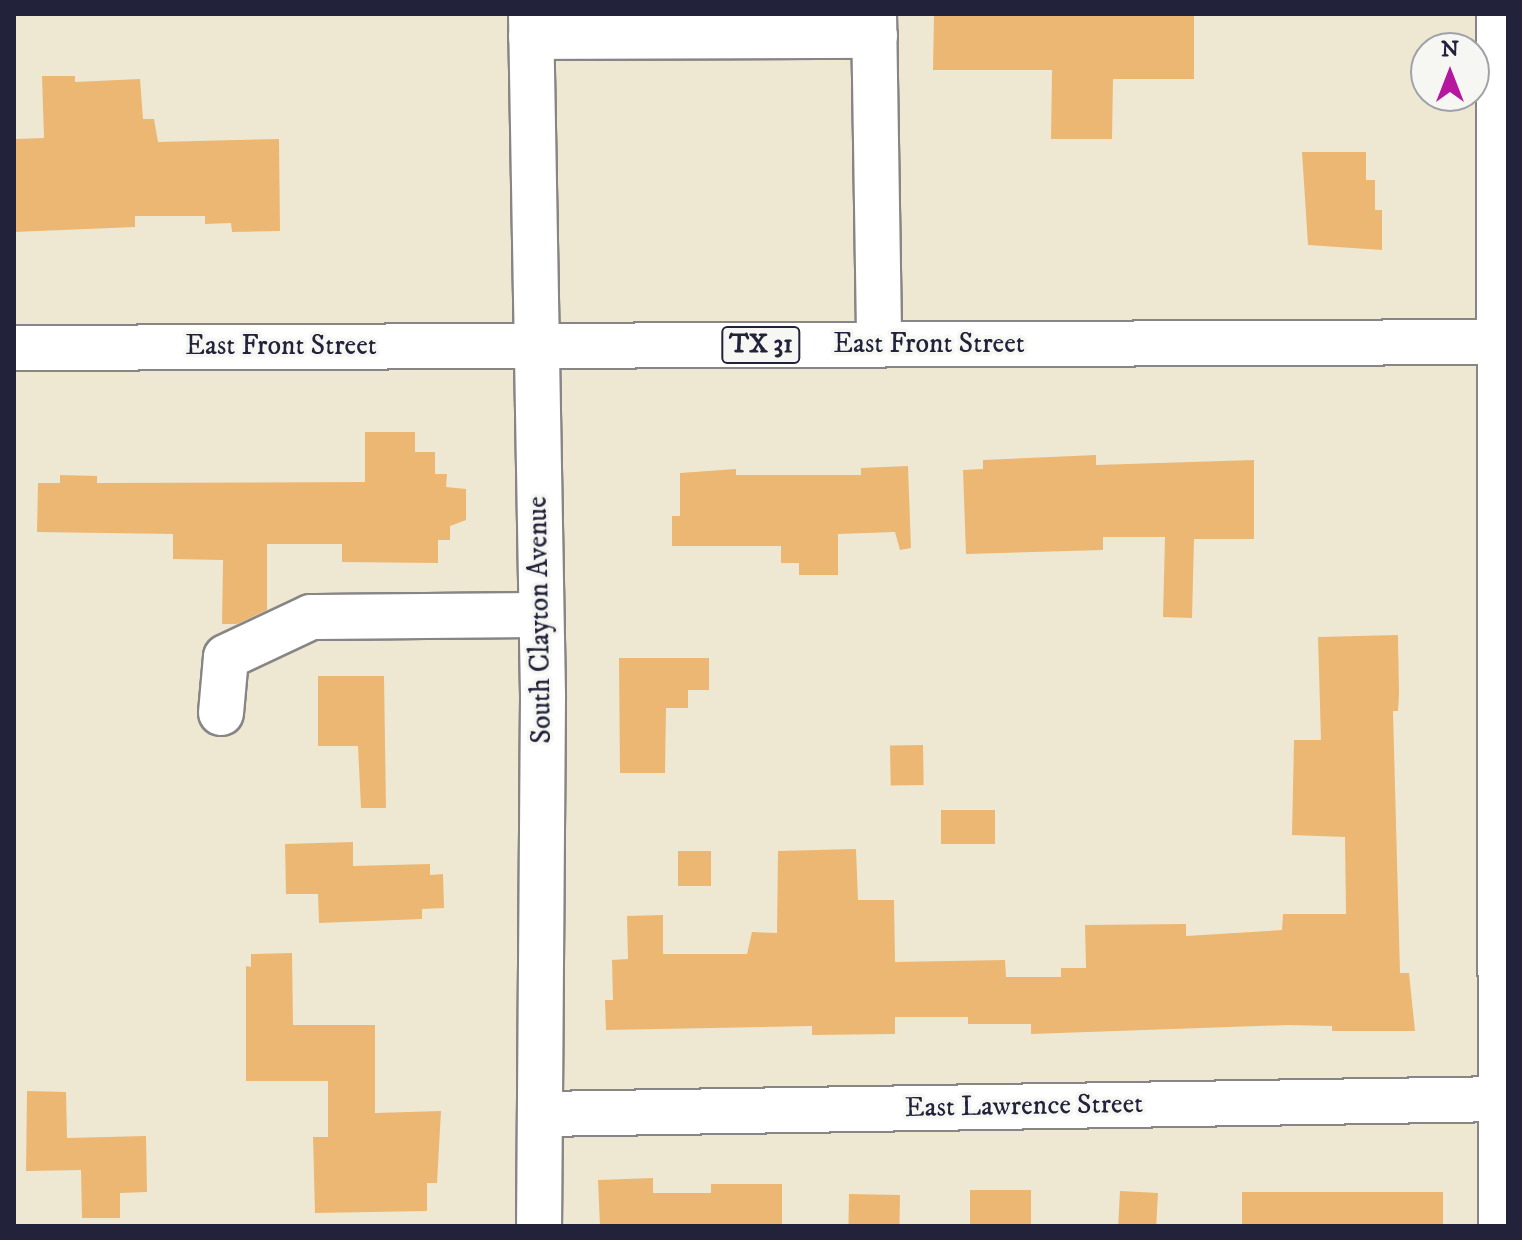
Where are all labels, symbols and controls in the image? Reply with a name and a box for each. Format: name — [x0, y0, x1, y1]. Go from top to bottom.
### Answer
north arrow — [1410, 32, 1490, 112]
text: N — [1441, 36, 1459, 63]
road number: TX 31 — [721, 323, 801, 367]
street label: East Front Street — [833, 327, 1025, 361]
street label: East Front Street — [185, 329, 377, 363]
street label: South Clayton Avenue — [521, 496, 559, 744]
street label: East Lawrence Street — [905, 1087, 1143, 1125]

